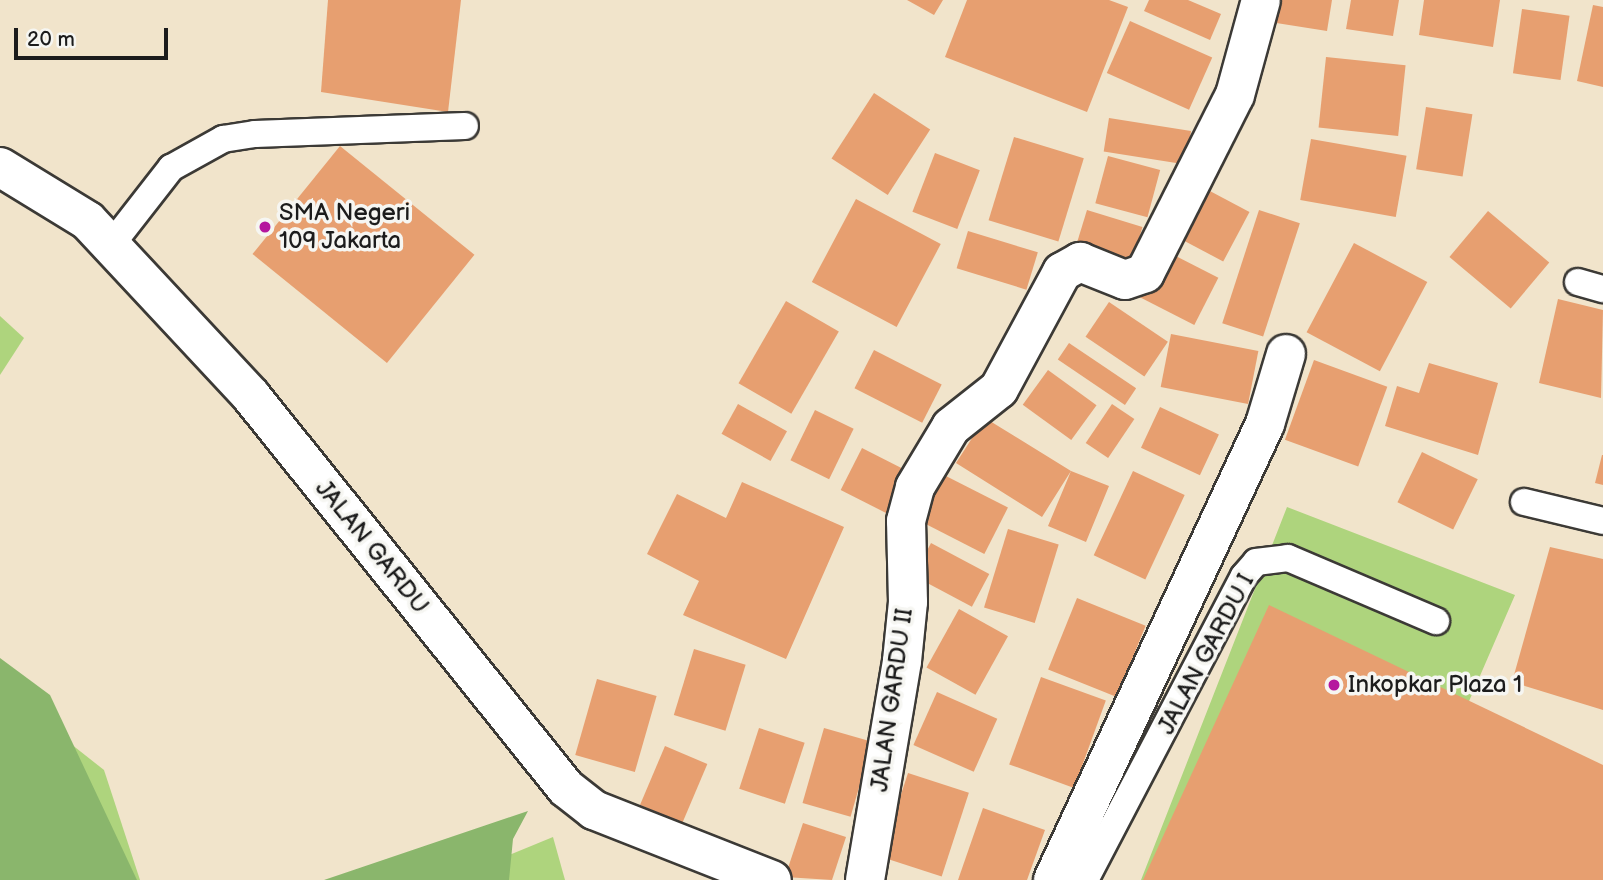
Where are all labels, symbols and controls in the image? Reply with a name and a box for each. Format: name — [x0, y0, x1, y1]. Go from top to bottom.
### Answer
scale bar — [18, 14, 172, 58]
text: 20 m — [27, 27, 75, 52]
place label: SMA Negeri 109 Jakarta — [279, 199, 410, 255]
marker: SMA Negeri 109 Jakarta — [257, 219, 273, 235]
street label: JALAN GARDU — [309, 474, 435, 620]
street label: JALAN GARDU I — [1152, 569, 1260, 739]
street label: JALAN GARDU II — [865, 606, 919, 794]
place label: Inkopkar Plaza 1 — [1348, 671, 1522, 699]
marker: Inkopkar Plaza 1 — [1326, 677, 1342, 693]

